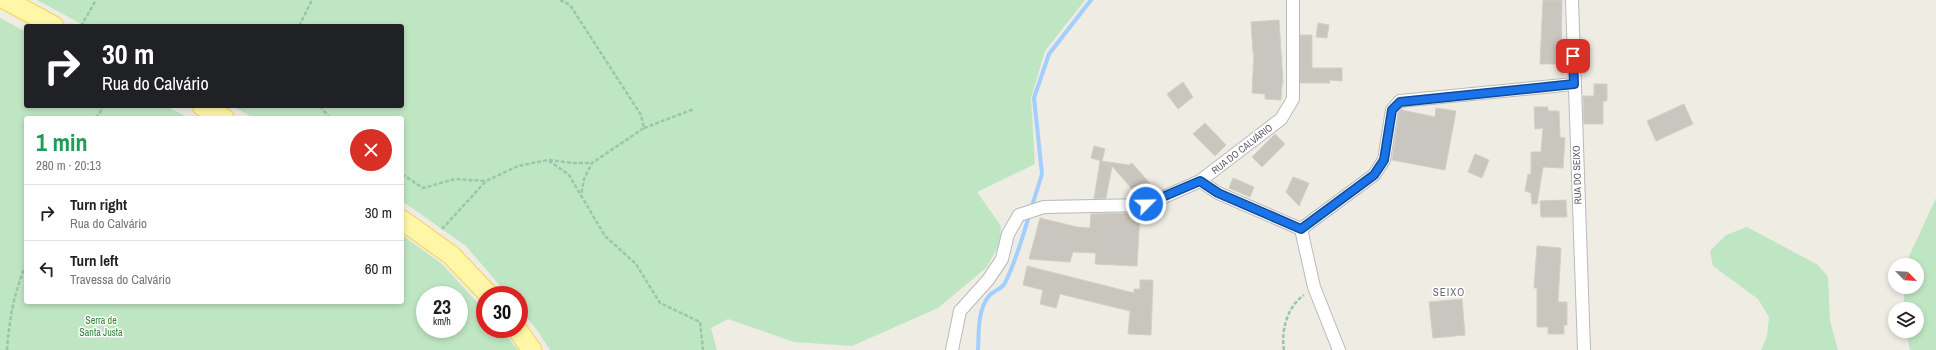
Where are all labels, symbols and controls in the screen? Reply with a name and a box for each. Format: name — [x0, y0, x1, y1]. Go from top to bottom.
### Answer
text: 30 m — [102, 35, 154, 73]
pin — [1556, 39, 1590, 73]
icon: right — [36, 40, 88, 92]
icon: arrive — [1562, 45, 1584, 67]
text: Rua do Calvário — [102, 71, 209, 96]
street label: RUA DO CALVÁRIO — [1209, 121, 1275, 177]
text: 1 min — [36, 126, 87, 158]
button: close — [350, 129, 392, 171]
street label: RUA DO SEIXO — [1569, 145, 1585, 205]
text: 280 m · 20:13 — [36, 157, 101, 174]
position arrow — [1125, 183, 1167, 225]
text: Turn right — [70, 194, 127, 215]
icon: right — [36, 202, 58, 224]
text: 30 m — [365, 202, 392, 223]
text: Rua do Calvário — [70, 215, 147, 232]
text: Turn left — [70, 250, 118, 271]
icon: left — [36, 258, 58, 280]
text: 60 m — [365, 258, 392, 279]
north arrow — [1888, 258, 1924, 294]
map controls — [1888, 258, 1924, 338]
text: Travessa do Calvário — [70, 271, 171, 288]
district label: SEIXO — [1433, 285, 1465, 299]
speed limit sign: 30 — [476, 286, 528, 338]
text: 23 — [433, 293, 451, 320]
button: layers — [1888, 302, 1924, 338]
park label: Serra de Santa Justa — [79, 314, 123, 339]
text: km/h — [433, 315, 451, 328]

